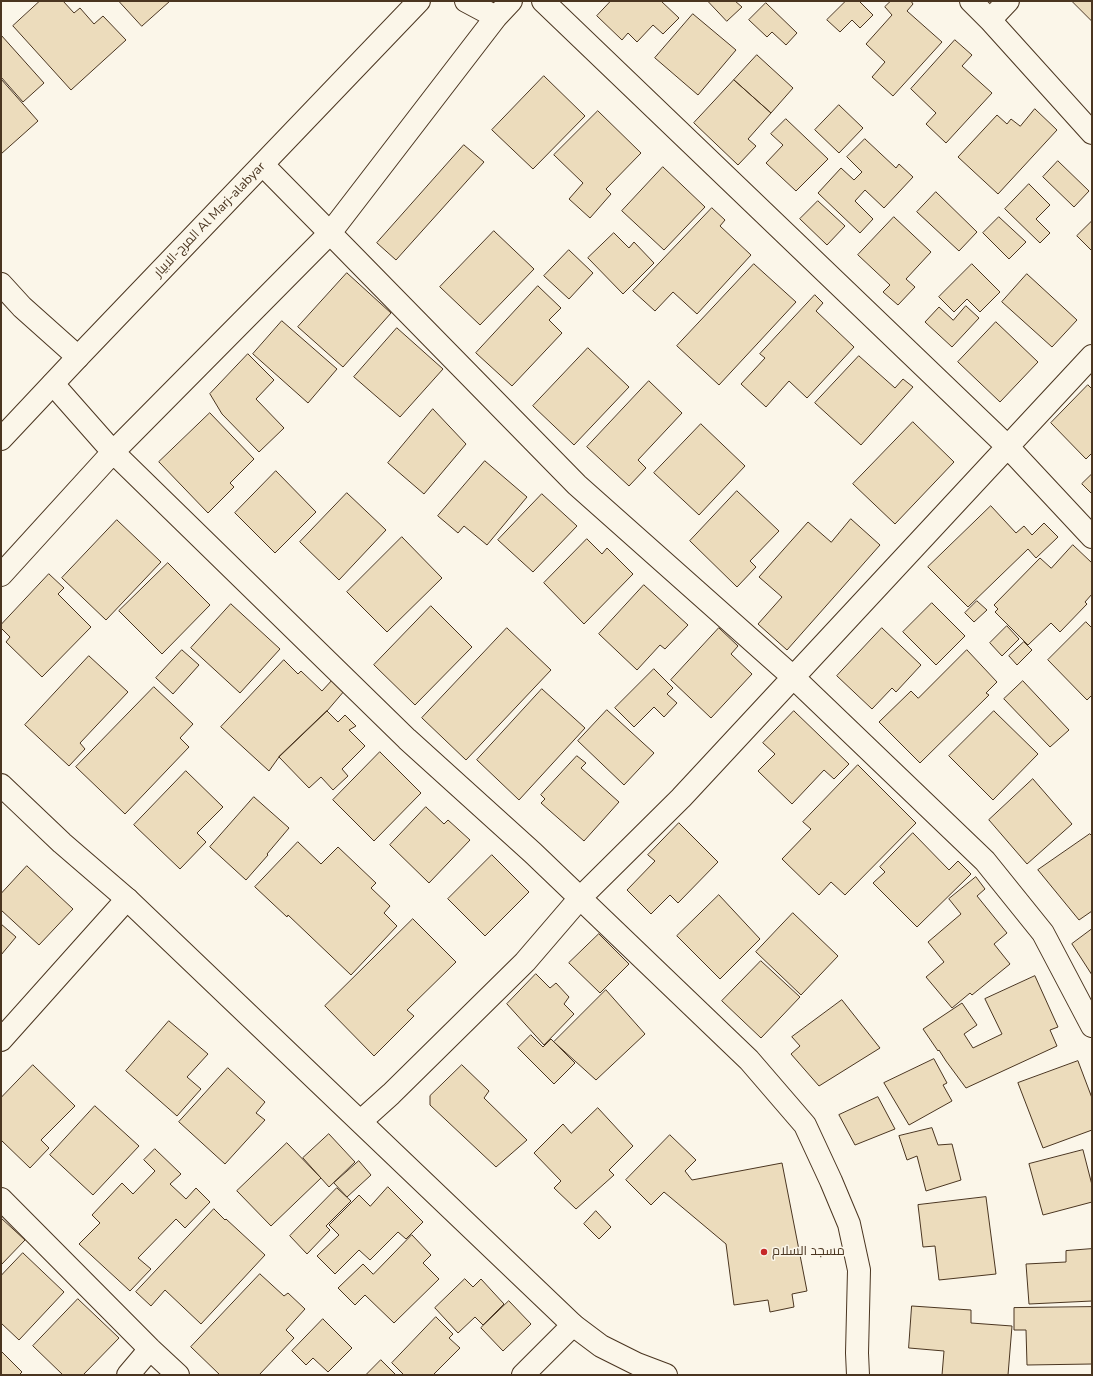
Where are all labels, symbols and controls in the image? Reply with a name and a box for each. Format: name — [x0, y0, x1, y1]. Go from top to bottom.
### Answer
street label: المرج-الابيار Al Marj-alabyar — [151, 159, 269, 281]
place label: مسجد السلام — [772, 1244, 845, 1260]
marker: مسجد السلام — [759, 1247, 769, 1257]

